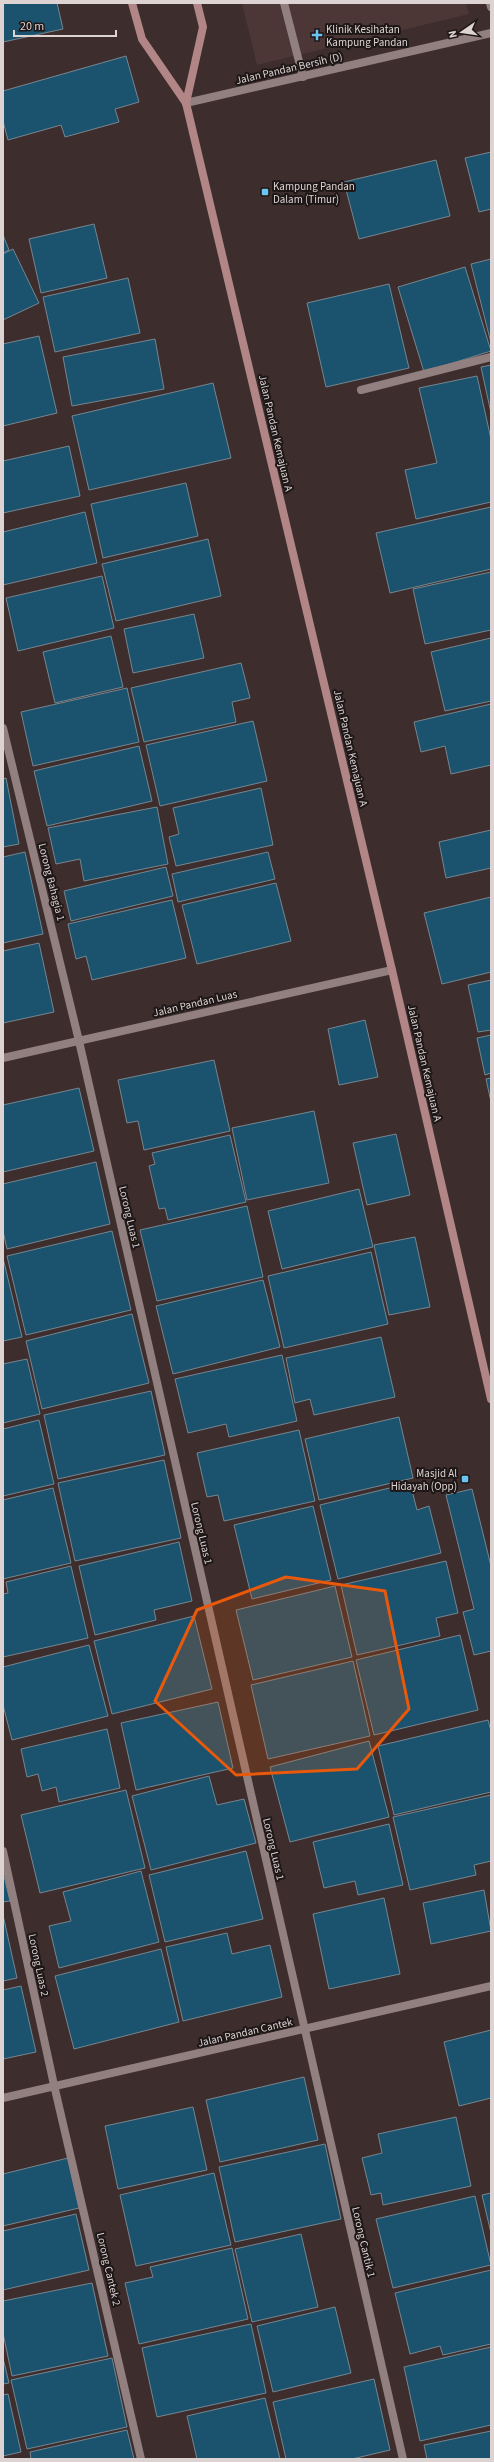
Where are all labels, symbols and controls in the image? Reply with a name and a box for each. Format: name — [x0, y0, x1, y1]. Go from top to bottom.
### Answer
scale bar — [14, 12, 116, 38]
north arrow — [442, 12, 482, 52]
text: 20 m — [20, 18, 44, 35]
place label: Klinik Kesihatan Kampung Pandan — [326, 22, 408, 50]
marker: Klinik Kesihatan Kampung Pandan — [311, 29, 323, 41]
text: N — [445, 29, 461, 39]
street label: Jalan Pandan Bersih (D) — [234, 49, 344, 88]
place label: Kampung Pandan Dalam (Timur) — [273, 179, 355, 207]
marker: Kampung Pandan Dalam (Timur) — [260, 187, 270, 197]
street label: Jalan Pandan Kemajuan A — [255, 373, 296, 493]
street label: Jalan Pandan Kemajuan A — [330, 688, 371, 808]
street label: Lorong Bahagia 1 — [35, 842, 68, 923]
street label: Jalan Pandan Luas — [152, 986, 239, 1020]
street label: Jalan Pandan Kemajuan A — [404, 1003, 445, 1123]
street label: Lorong Luas 1 — [115, 1184, 144, 1250]
place label: Masjid Al Hidayah (Opp) — [391, 1466, 457, 1494]
marker: Masjid Al Hidayah (Opp) — [460, 1474, 470, 1484]
street label: Lorong Luas 1 — [187, 1500, 216, 1566]
street label: Lorong Luas 1 — [259, 1816, 288, 1882]
street label: Lorong Luas 2 — [25, 1932, 52, 1998]
street label: Jalan Pandan Cantek — [196, 2014, 295, 2051]
street label: Lorong Cantik 1 — [348, 2205, 379, 2279]
street label: Lorong Cantek 2 — [93, 2231, 124, 2307]

